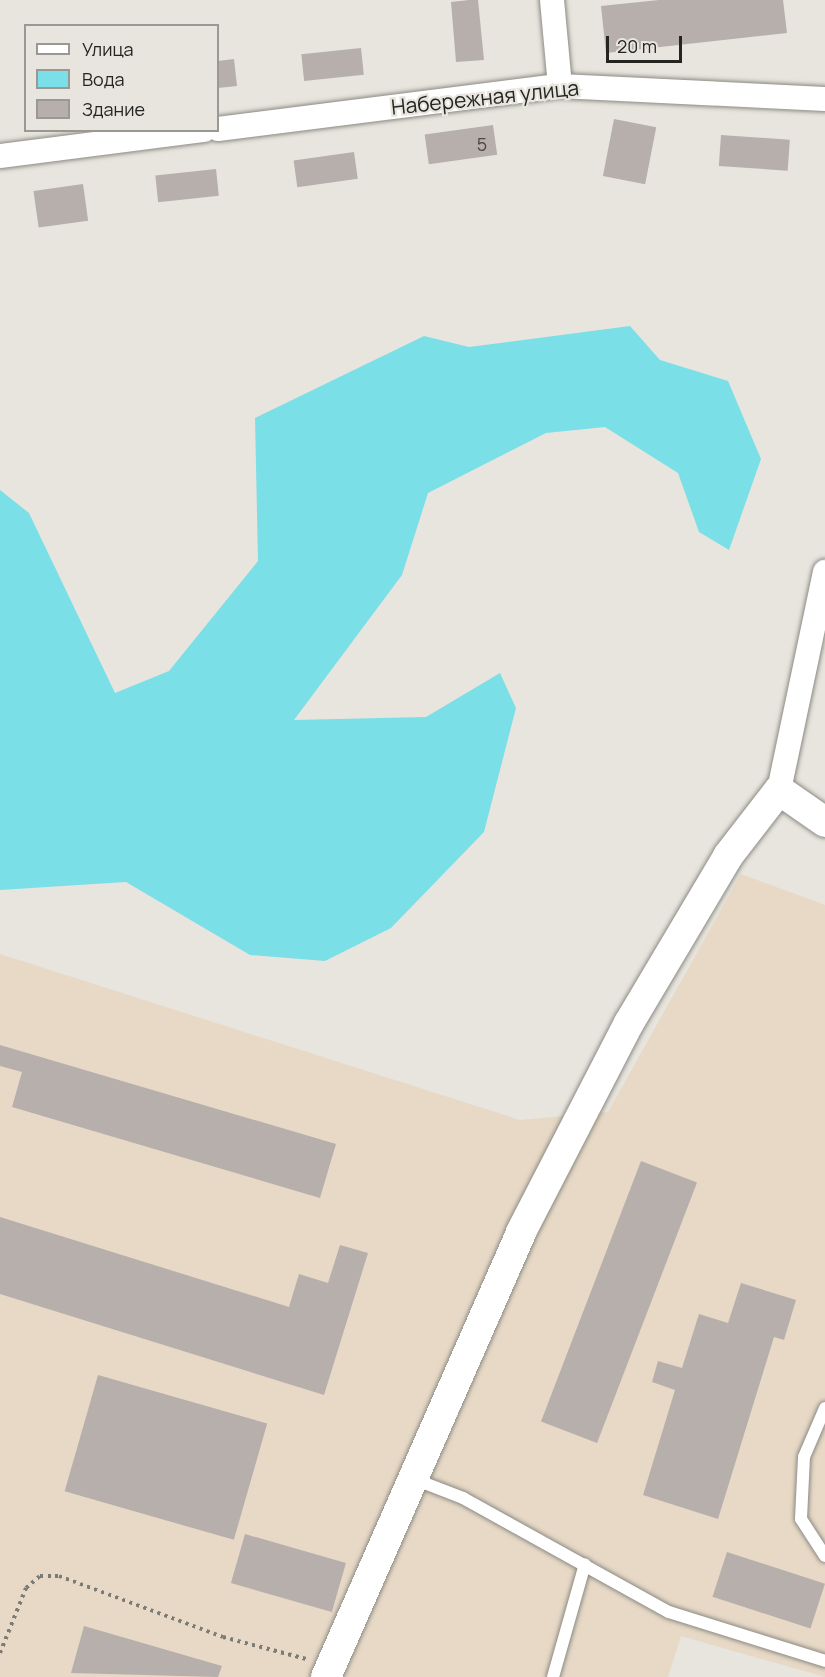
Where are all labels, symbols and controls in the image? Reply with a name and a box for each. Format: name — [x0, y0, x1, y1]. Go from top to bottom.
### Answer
legend — [24, 24, 219, 132]
scale bar — [609, 24, 686, 62]
text: 20 m — [617, 34, 657, 58]
text: Улица — [82, 37, 134, 61]
text: Вода — [82, 67, 124, 91]
street label: Набережная улица — [390, 75, 580, 119]
text: Здание — [82, 97, 145, 121]
house number: 5 — [477, 133, 487, 155]

